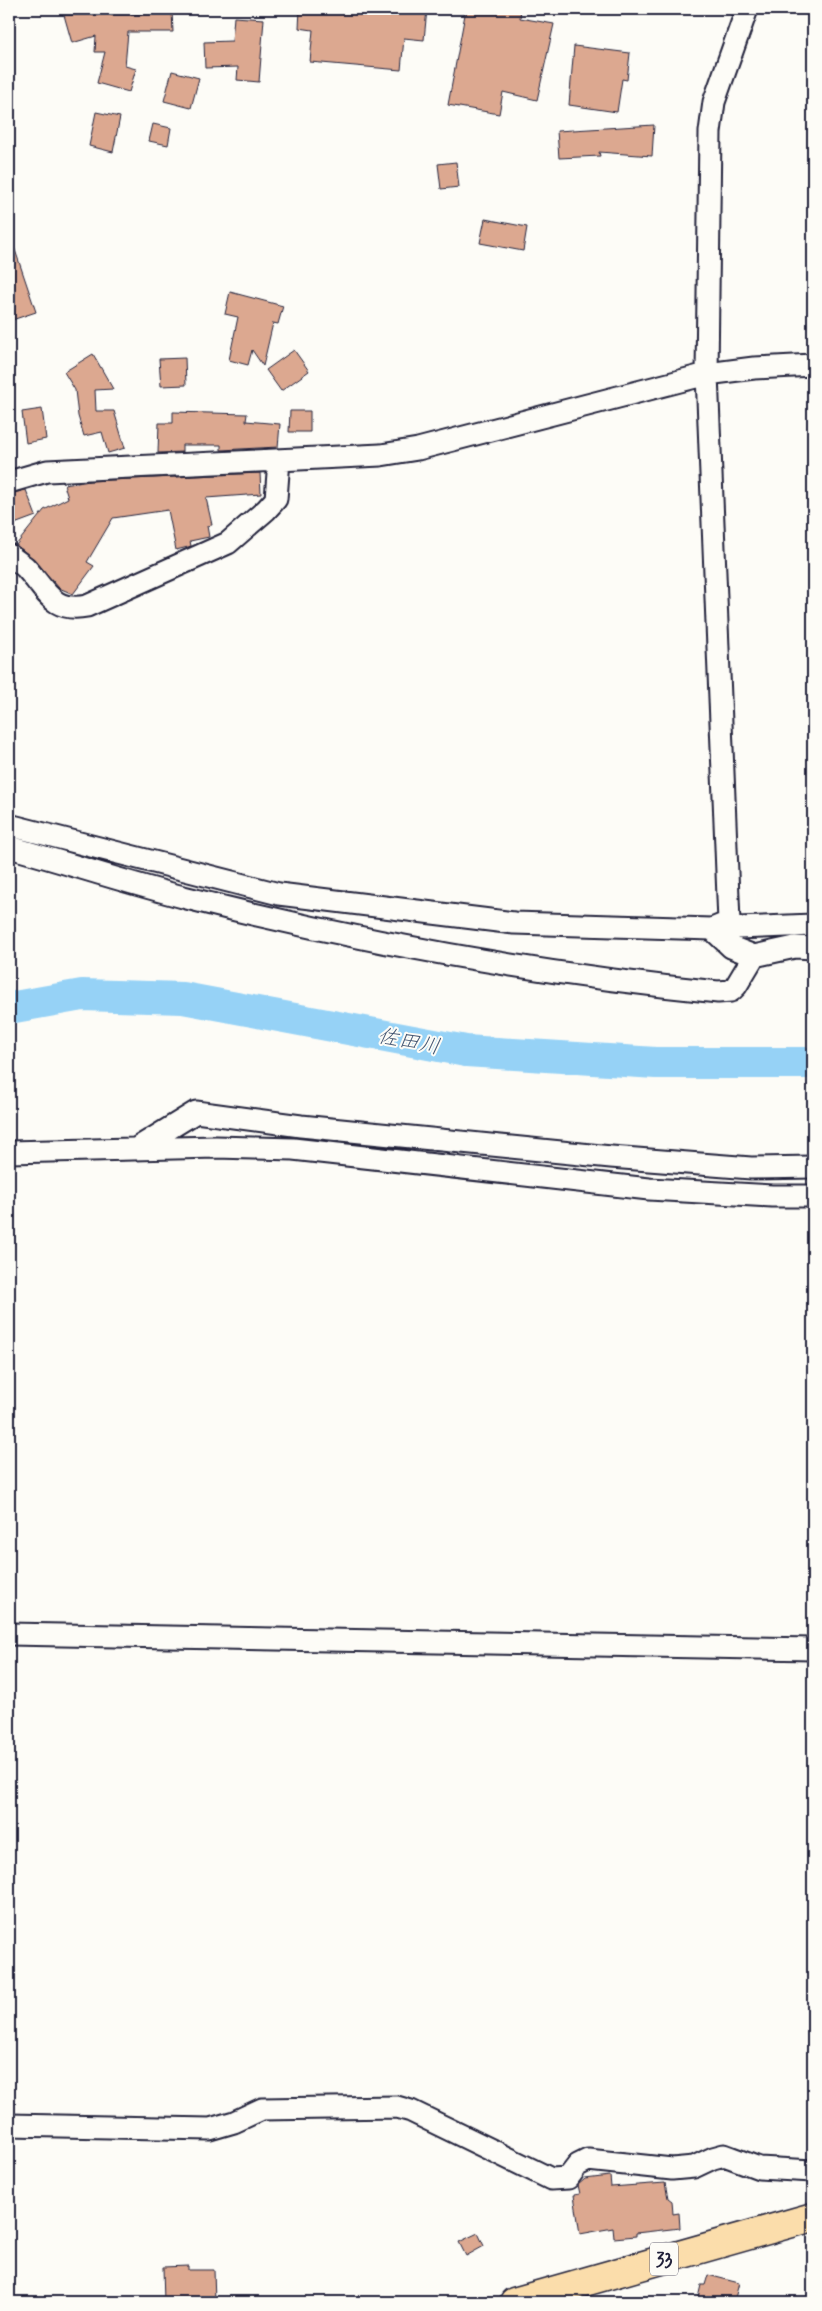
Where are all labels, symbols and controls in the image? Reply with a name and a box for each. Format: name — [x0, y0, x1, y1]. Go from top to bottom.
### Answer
water label: 佐田川 — [375, 1022, 442, 1062]
road number: 33 — [650, 2242, 678, 2276]

